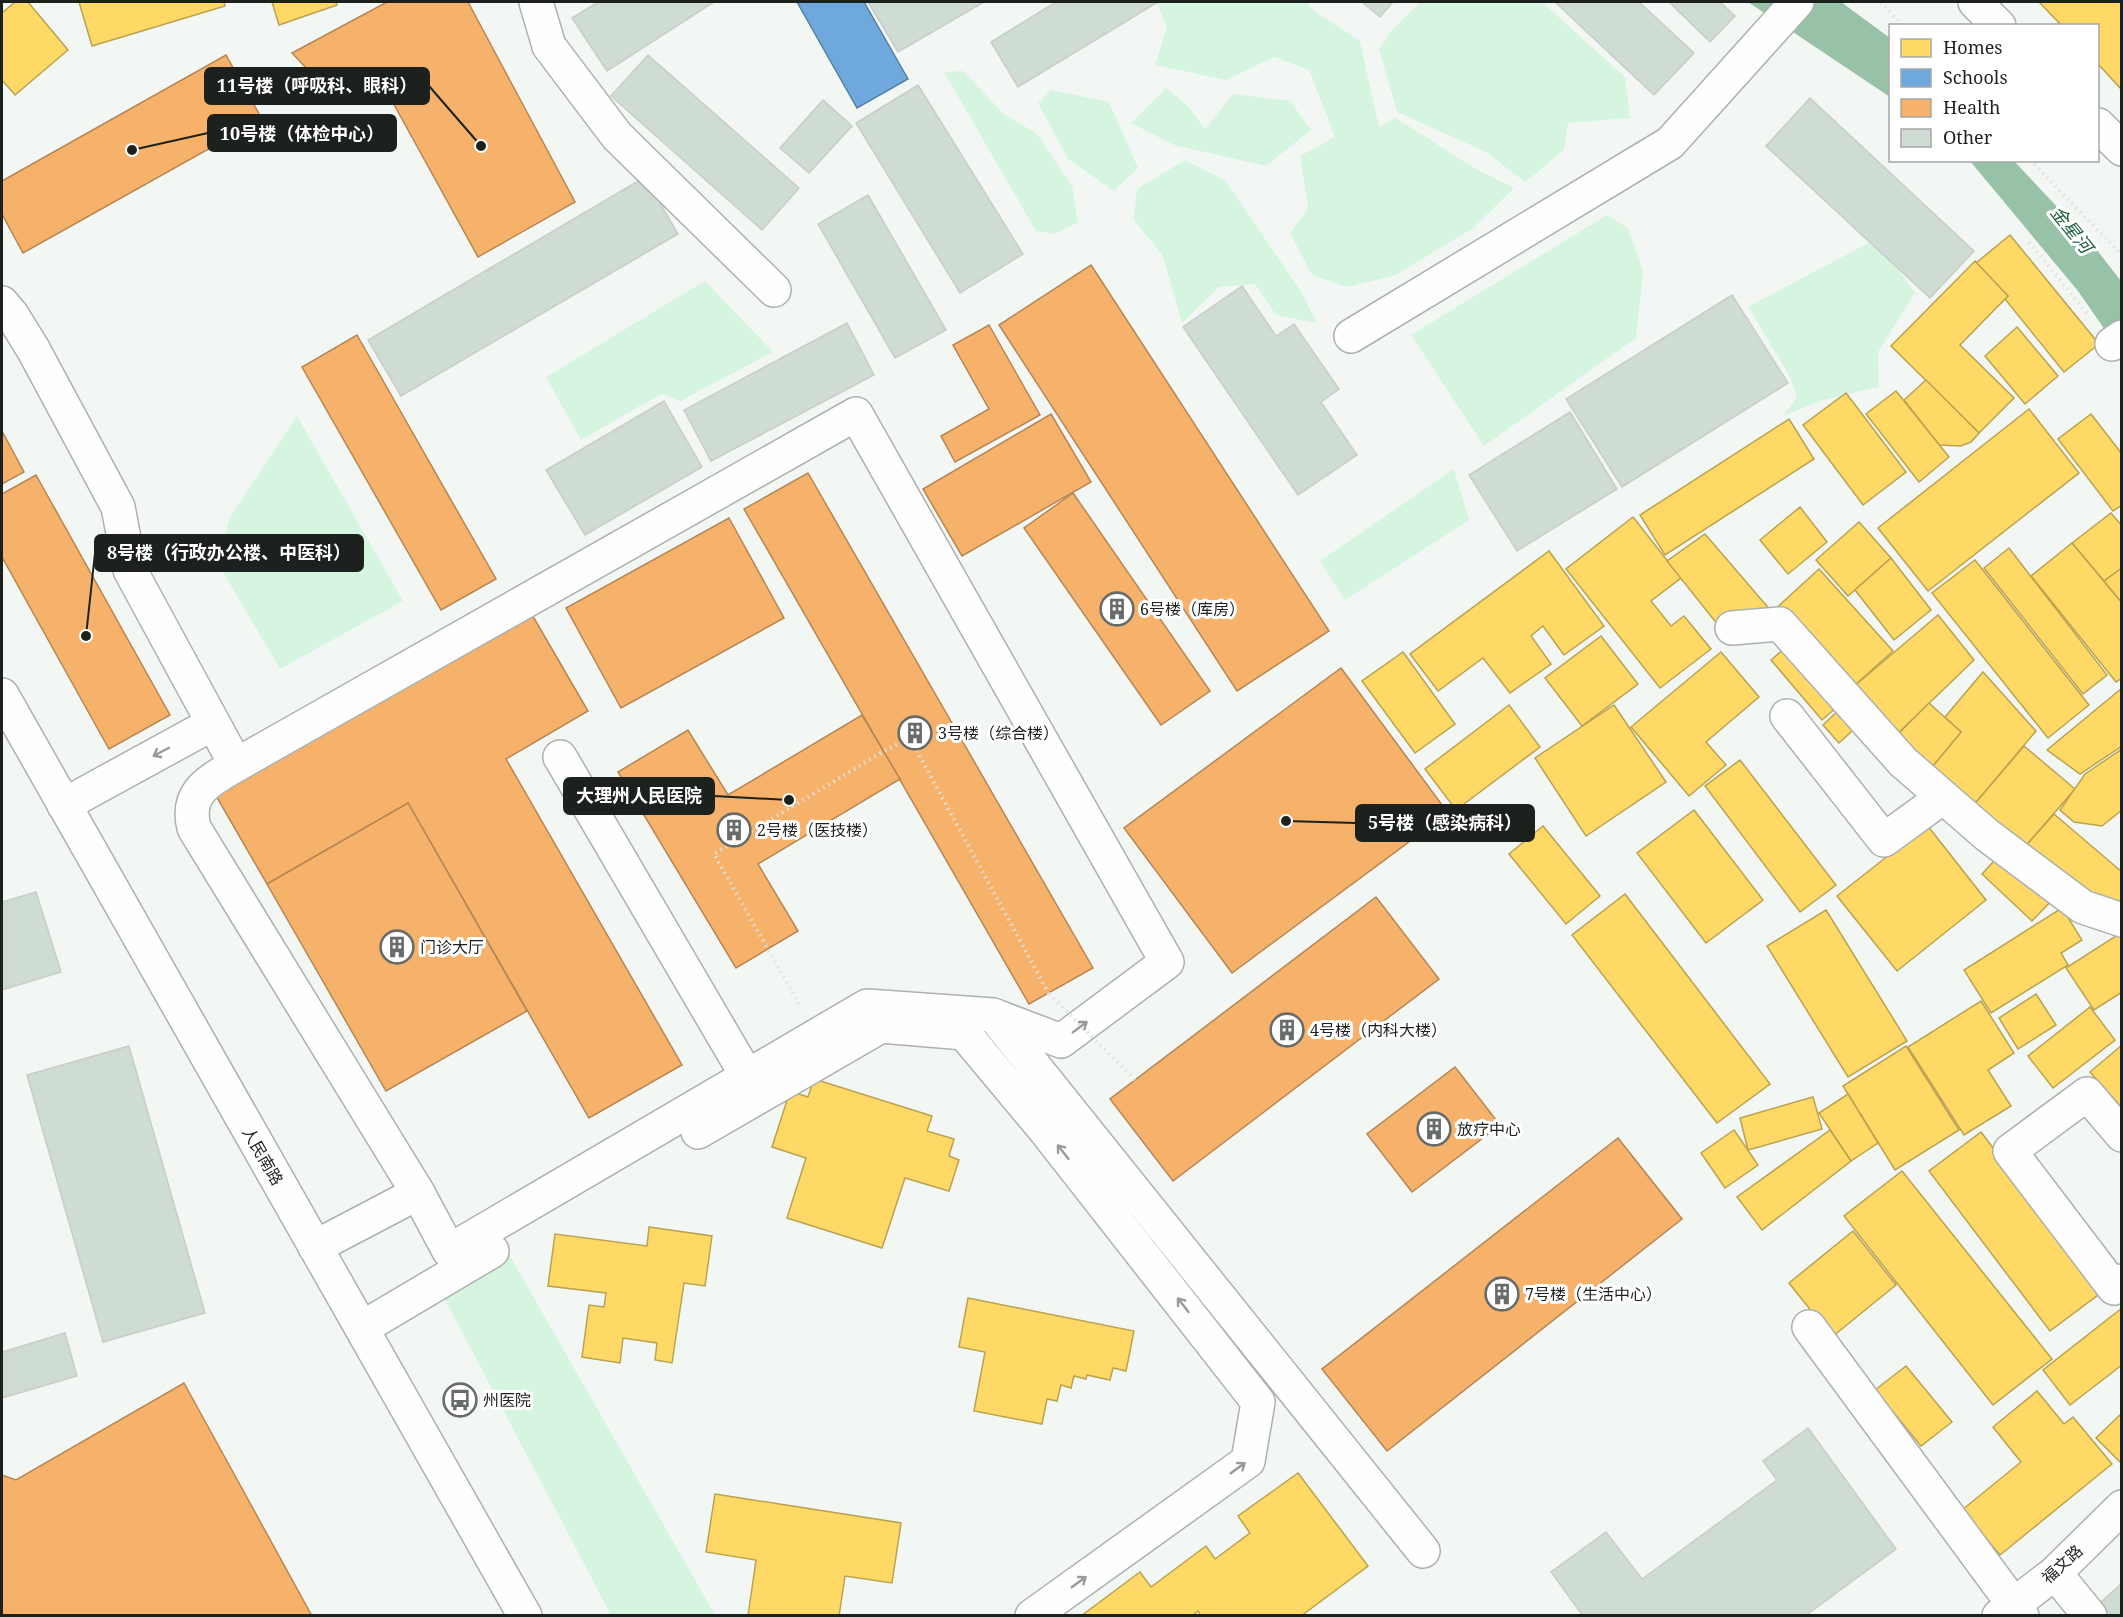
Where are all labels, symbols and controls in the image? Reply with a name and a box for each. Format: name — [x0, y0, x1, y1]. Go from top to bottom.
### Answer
legend — [1889, 24, 2099, 162]
text: Homes — [1943, 35, 2002, 59]
text: Schools — [1943, 65, 2008, 89]
callout: 11号楼（呼吸科、眼科） — [205, 68, 429, 104]
text: 11号楼（呼吸科、眼科） — [217, 73, 417, 97]
text: Health — [1943, 95, 2000, 119]
callout: 10号楼（体检中心） — [208, 115, 396, 151]
text: 10号楼（体检中心） — [220, 121, 384, 145]
text: Other — [1943, 125, 1993, 149]
water label: 金星河 — [2046, 200, 2100, 260]
callout: 8号楼（行政办公楼、中医科） — [95, 535, 363, 571]
text: 8号楼（行政办公楼、中医科） — [107, 540, 351, 564]
building icon: 6号楼（库房） — [1099, 591, 1135, 627]
place label: 6号楼（库房） — [1140, 598, 1245, 620]
building icon: 3号楼（综合楼） — [897, 715, 933, 751]
place label: 3号楼（综合楼） — [938, 722, 1059, 744]
one-way arrow — [152, 746, 170, 758]
callout: 大理州人民医院 — [564, 778, 714, 814]
text: 大理州人民医院 — [576, 783, 702, 807]
callout: 5号楼（感染病科） — [1356, 805, 1534, 841]
text: 5号楼（感染病科） — [1368, 810, 1522, 834]
building icon: 2号楼（医技楼） — [716, 812, 752, 848]
place label: 2号楼（医技楼） — [757, 819, 878, 841]
building icon: 门诊大厅 — [379, 929, 415, 965]
place label: 门诊大厅 — [420, 936, 484, 958]
building icon: 4号楼（内科大楼） — [1269, 1012, 1305, 1048]
place label: 4号楼（内科大楼） — [1310, 1019, 1447, 1041]
one-way arrow — [1071, 1021, 1087, 1033]
building icon: 放疗中心 — [1416, 1111, 1452, 1147]
place label: 放疗中心 — [1457, 1118, 1521, 1140]
street label: 人民南路 — [237, 1123, 289, 1189]
one-way arrow — [1056, 1144, 1069, 1160]
building icon: 7号楼（生活中心） — [1484, 1276, 1520, 1312]
place label: 7号楼（生活中心） — [1525, 1283, 1662, 1305]
one-way arrow — [1176, 1298, 1189, 1314]
bus stop icon: 州医院 — [442, 1382, 478, 1418]
place label: 州医院 — [483, 1389, 531, 1411]
one-way arrow — [1229, 1462, 1245, 1474]
street label: 福文路 — [2037, 1540, 2087, 1588]
one-way arrow — [1071, 1575, 1087, 1588]

